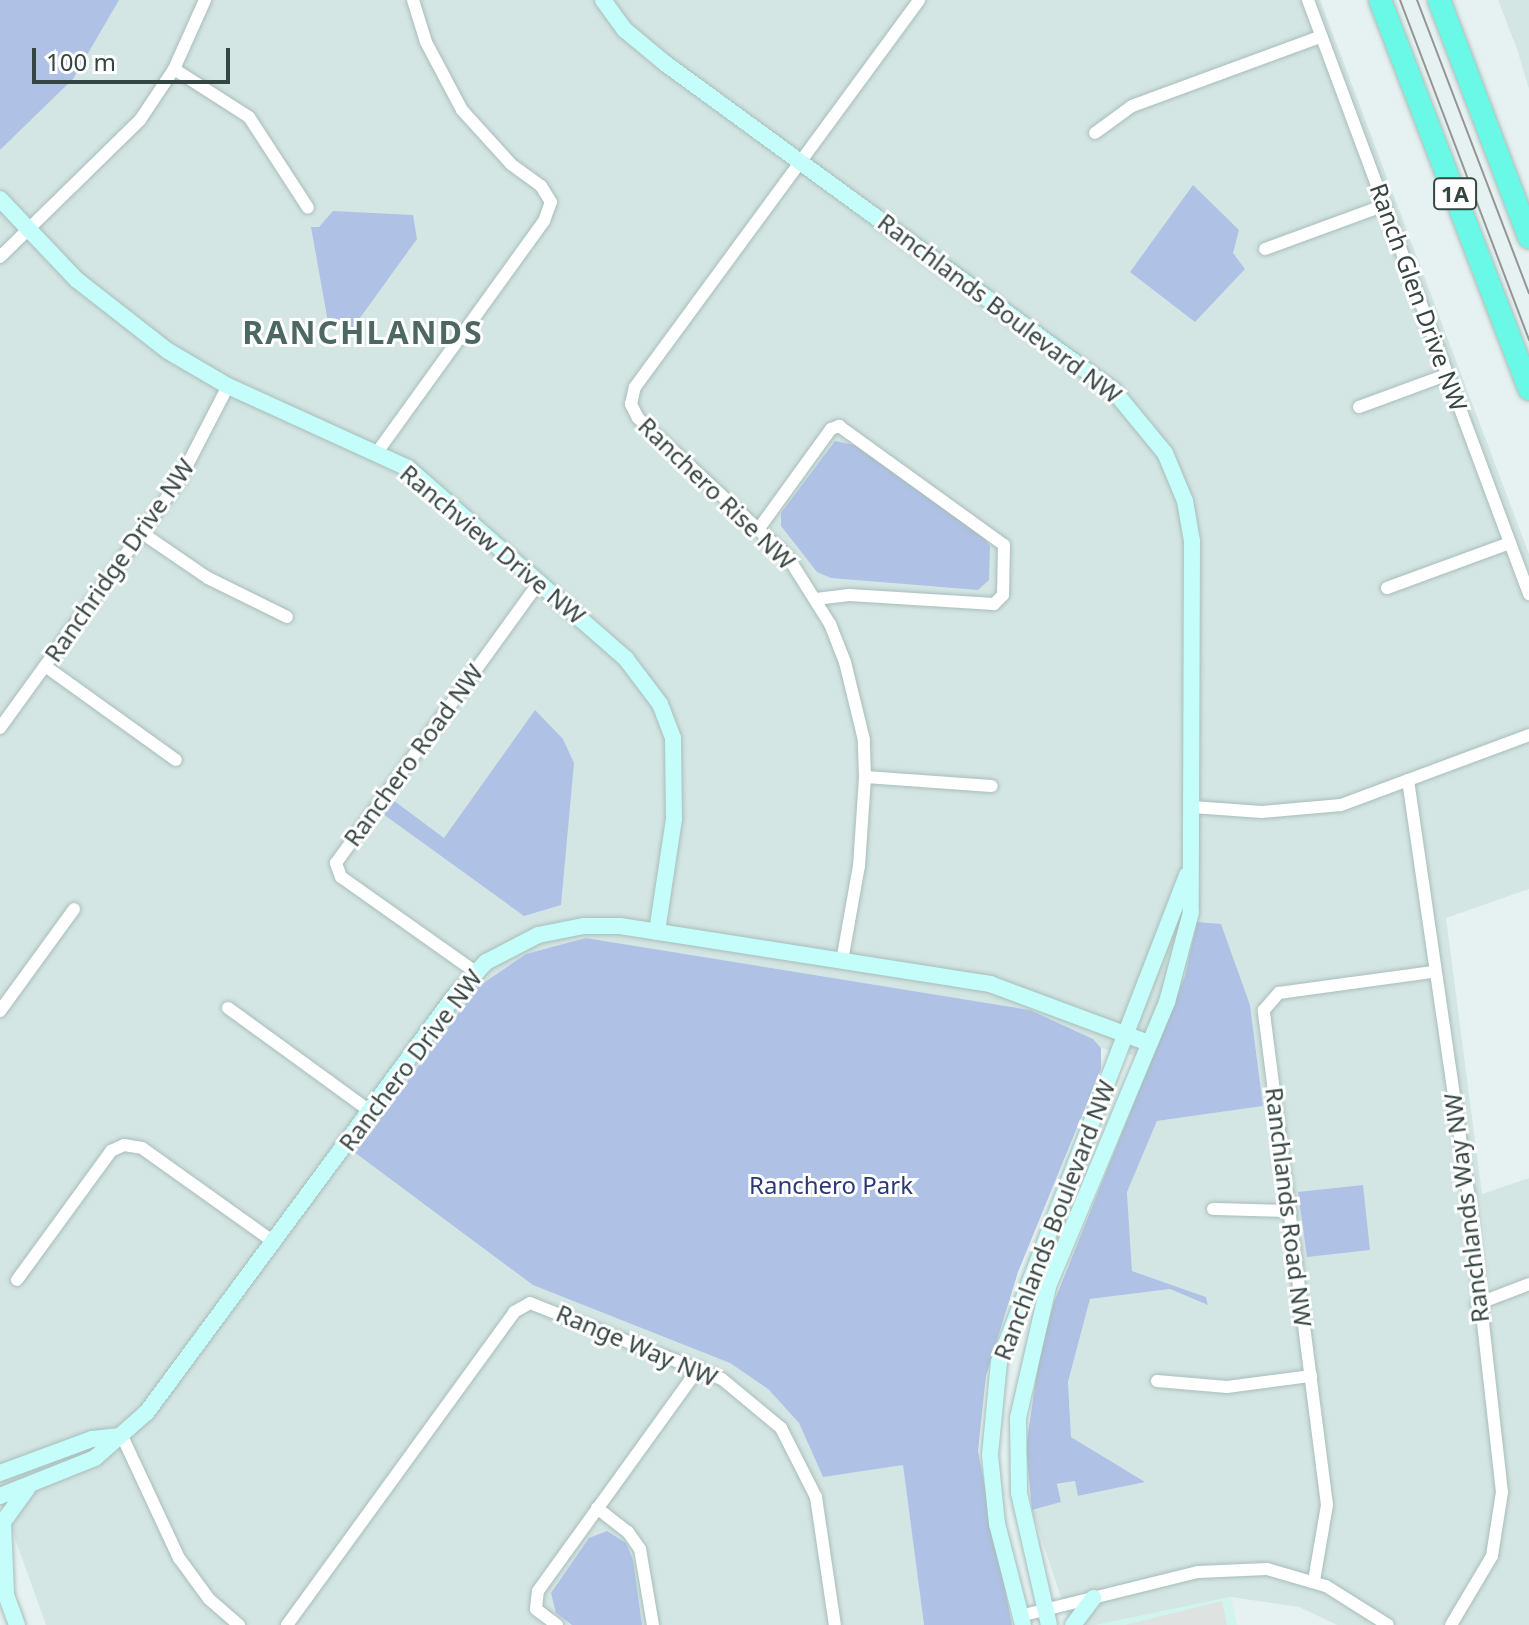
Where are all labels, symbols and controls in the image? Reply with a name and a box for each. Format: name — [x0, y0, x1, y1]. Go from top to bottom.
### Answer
scale bar — [36, 32, 234, 82]
text: 100 m — [46, 45, 116, 78]
road number: 1A — [1433, 176, 1477, 212]
street label: Ranch Glen Drive NW — [1364, 179, 1474, 415]
street label: Ranchlands Boulevard NW — [873, 207, 1127, 409]
district label: RANCHLANDS — [242, 313, 484, 351]
street label: Ranchero Rise NW — [633, 411, 801, 575]
street label: Ranchridge Drive NW — [38, 453, 200, 667]
street label: Ranchview Drive NW — [395, 458, 591, 630]
street label: Ranchero Road NW — [337, 658, 489, 852]
street label: Ranchero Drive NW — [332, 964, 488, 1156]
street label: Ranchlands Boulevard NW — [987, 1076, 1121, 1364]
street label: Ranchlands Road NW — [1260, 1086, 1318, 1328]
street label: Ranchlands Way NW — [1438, 1092, 1494, 1324]
park label: Ranchero Park — [749, 1171, 913, 1199]
street label: Range Way NW — [552, 1298, 722, 1392]

